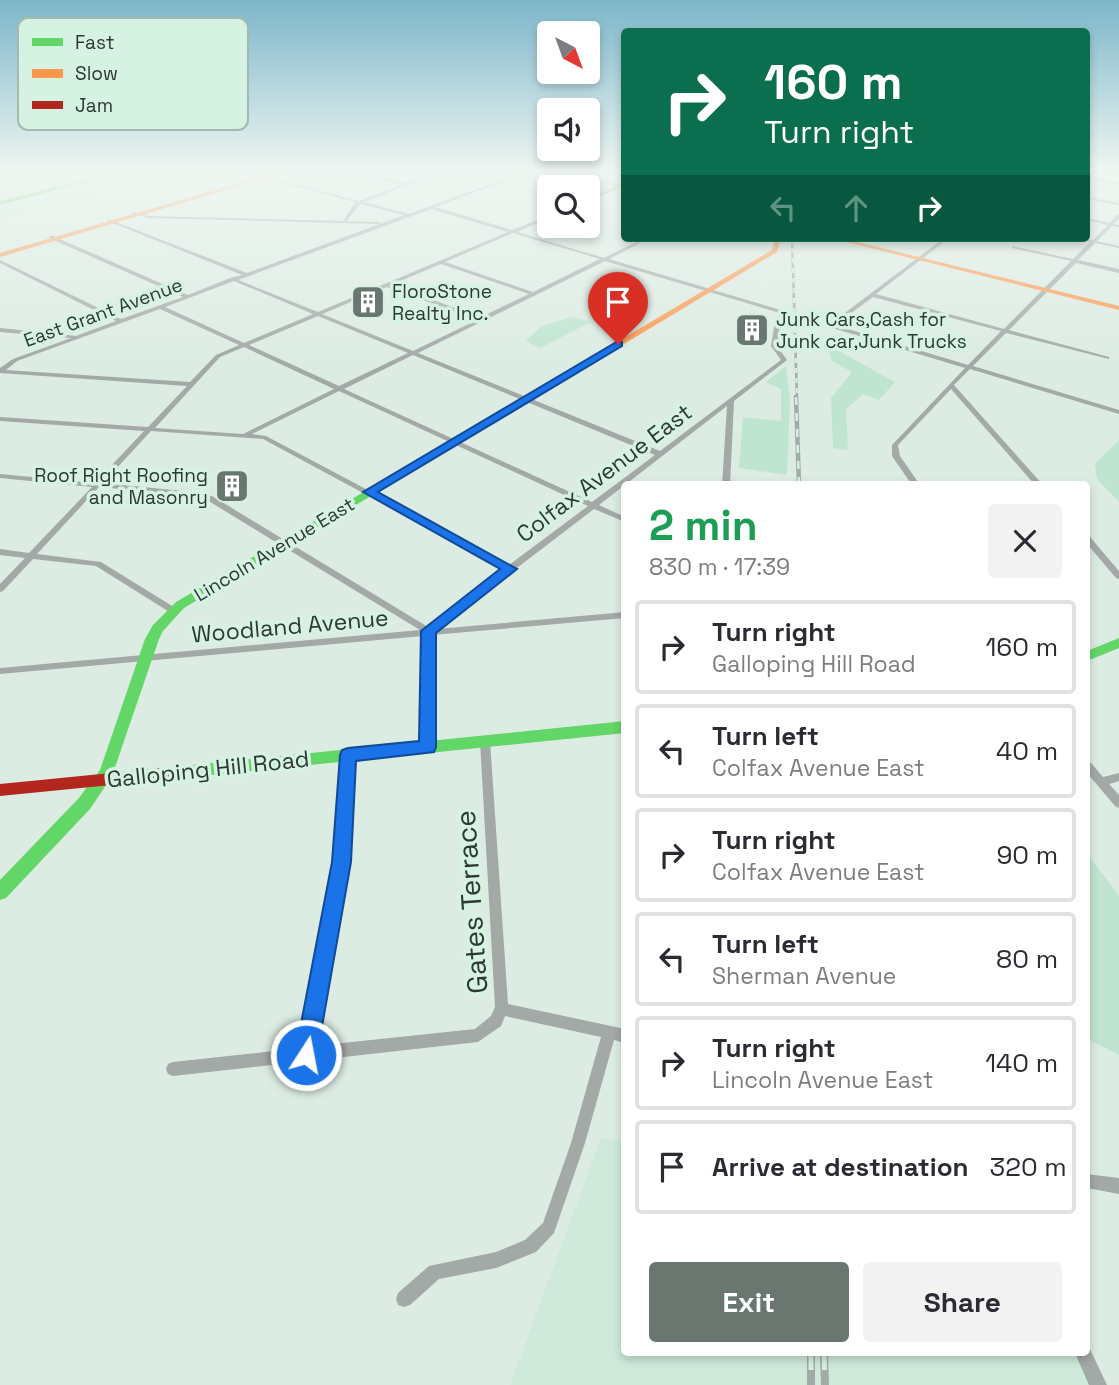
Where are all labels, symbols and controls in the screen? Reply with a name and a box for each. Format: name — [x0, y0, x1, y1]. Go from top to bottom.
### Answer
legend — [18, 18, 248, 130]
north arrow — [537, 21, 600, 84]
map controls — [537, 21, 600, 238]
text: Fast — [75, 30, 115, 55]
text: 160 m — [764, 51, 902, 113]
icon: right — [649, 56, 740, 147]
text: Slow — [75, 61, 118, 86]
text: Jam — [75, 93, 113, 118]
button: sound — [537, 98, 600, 161]
text: Turn right — [764, 112, 914, 152]
button: search — [537, 175, 600, 238]
icon: left — [764, 189, 802, 227]
icon: ahead — [837, 189, 875, 227]
icon: right — [910, 189, 948, 227]
street label: East Grant Avenue — [20, 272, 186, 353]
pin — [588, 272, 648, 344]
place label: FloroStone Realty Inc. — [392, 279, 492, 326]
building icon: FloroStone Realty Inc. — [349, 283, 387, 321]
icon: arrive — [599, 283, 637, 321]
place label: Junk Cars,Cash for Junk car,Junk Trucks — [776, 307, 967, 354]
building icon: Junk Cars,Cash for Junk car,Junk Trucks — [733, 311, 771, 349]
street label: Colfax Avenue East — [510, 397, 698, 549]
place label: Roof Right Roofing and Masonry — [34, 463, 208, 510]
building icon: Roof Right Roofing and Masonry — [213, 467, 251, 505]
street label: Lincoln Avenue East — [189, 492, 359, 607]
text: 2 min — [649, 499, 758, 552]
button: close — [988, 504, 1062, 578]
text: 830 m · 17:39 — [649, 552, 790, 582]
street label: Woodland Avenue — [190, 602, 390, 650]
text: Turn right — [712, 615, 836, 649]
icon: right — [653, 628, 691, 666]
text: 160 m — [986, 630, 1058, 664]
text: Galloping Hill Road — [712, 649, 915, 679]
text: Turn left — [712, 719, 819, 753]
icon: left — [653, 732, 691, 770]
text: 40 m — [996, 734, 1058, 768]
street label: Galloping Hill Road — [105, 743, 311, 795]
text: Colfax Avenue East — [712, 753, 925, 783]
street label: Gates Terrace — [447, 809, 495, 995]
text: Turn right — [712, 823, 836, 857]
icon: right — [653, 836, 691, 874]
text: 90 m — [996, 838, 1058, 872]
text: Colfax Avenue East — [712, 857, 925, 887]
text: Turn left — [712, 927, 819, 961]
icon: left — [653, 940, 691, 978]
text: 80 m — [996, 942, 1058, 976]
text: Sherman Avenue — [712, 961, 896, 991]
position arrow — [269, 1018, 343, 1092]
text: Turn right — [712, 1031, 836, 1065]
icon: right — [653, 1044, 691, 1082]
text: 140 m — [985, 1046, 1058, 1080]
text: Lincoln Avenue East — [712, 1065, 933, 1095]
icon: arrive — [653, 1148, 691, 1186]
text: Arrive at destination — [712, 1150, 969, 1184]
text: 320 m — [990, 1150, 1067, 1184]
button: Exit — [649, 1262, 849, 1342]
button: Share — [863, 1262, 1062, 1342]

